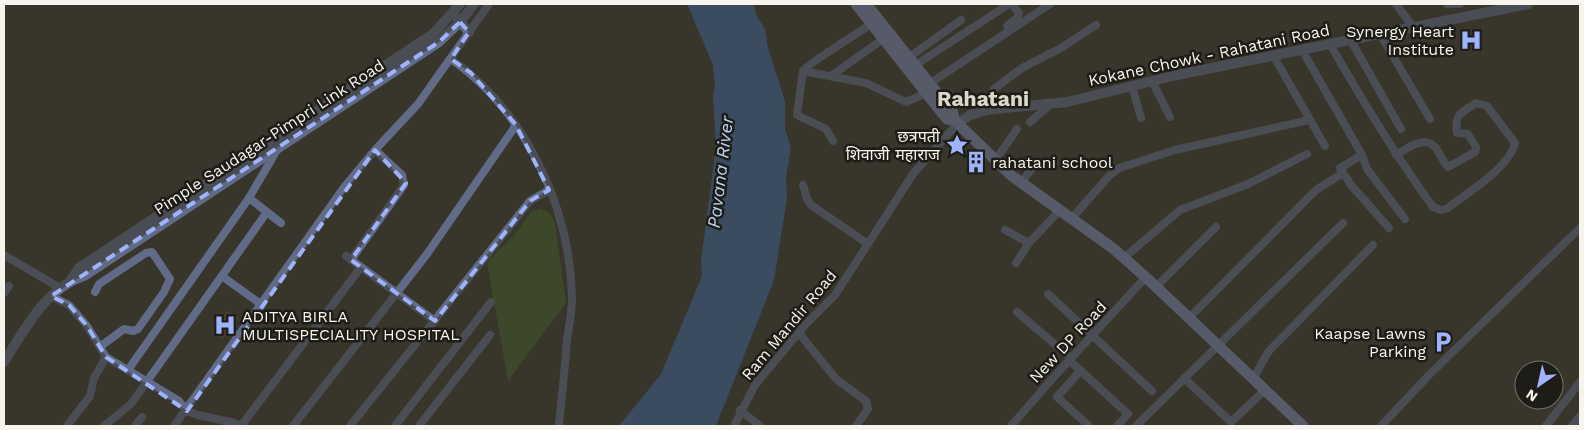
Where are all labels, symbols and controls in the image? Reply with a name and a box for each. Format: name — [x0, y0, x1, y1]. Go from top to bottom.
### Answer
street label: Kokane Chowk - Rahatani Road — [1087, 20, 1331, 90]
place label: Synergy Heart Institute — [1346, 22, 1454, 59]
hospital icon: Synergy Heart Institute — [1458, 27, 1484, 53]
street label: Pimple Saudagar-Pimpri Link Road — [150, 55, 388, 219]
district label: Rahatani — [937, 86, 1029, 111]
water label: Pavana River — [703, 114, 737, 229]
place label: छत्रपती शिवाजी महाराज — [846, 127, 941, 164]
place icon: छत्रपती शिवाजी महाराज — [944, 132, 970, 158]
building icon: rahatani school — [963, 149, 989, 175]
place label: rahatani school — [992, 153, 1113, 172]
street label: Ram Mandir Road — [737, 266, 841, 384]
street label: New DP Road — [1025, 297, 1111, 387]
place label: ADITYA BIRLA MULTISPECIALITY HOSPITAL — [242, 307, 460, 344]
hospital icon: ADITYA BIRLA MULTISPECIALITY HOSPITAL — [212, 312, 238, 338]
place label: Kaapse Lawns Parking — [1314, 324, 1426, 361]
parking icon: Kaapse Lawns Parking — [1430, 329, 1456, 355]
north arrow — [1514, 360, 1564, 410]
text: N — [1523, 386, 1541, 405]

